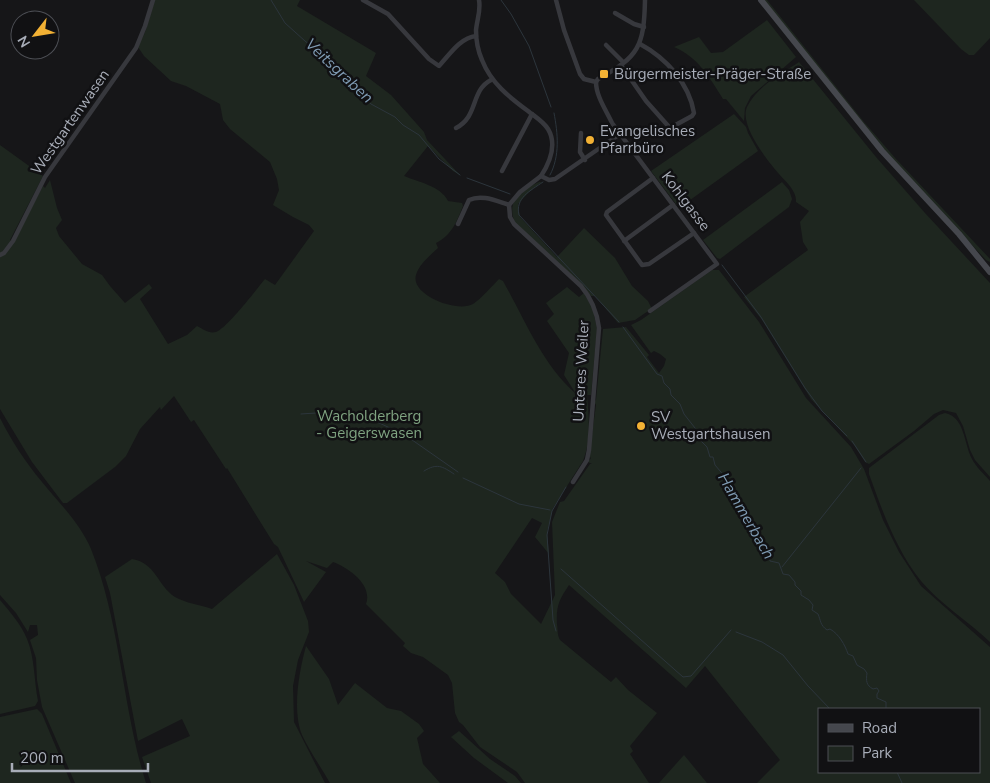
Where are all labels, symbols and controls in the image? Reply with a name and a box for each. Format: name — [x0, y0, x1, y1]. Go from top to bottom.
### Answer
north arrow — [10, 10, 60, 60]
text: N — [13, 32, 35, 51]
water label: Veitsgraben — [300, 34, 378, 108]
place label: Bürgermeister-Präger-Straße — [614, 64, 811, 84]
street label: Westgartenwasen — [26, 65, 114, 179]
marker: Bürgermeister-Präger-Straße — [598, 68, 610, 80]
place label: Evangelisches Pfarrbüro — [600, 121, 695, 158]
marker: Evangelisches Pfarrbüro — [584, 134, 596, 146]
street label: Kohlgasse — [657, 167, 715, 235]
street label: Unteres Weiler — [568, 319, 594, 422]
park label: Wacholderberg - Geigerswasen — [316, 406, 422, 443]
place label: SV Westgartshausen — [651, 407, 771, 444]
marker: SV Westgartshausen — [635, 420, 647, 432]
water label: Hammerbach — [712, 469, 780, 563]
legend — [818, 708, 980, 773]
text: Road — [862, 718, 897, 738]
scale bar — [12, 740, 149, 772]
text: Park — [862, 743, 892, 763]
text: 200 m — [20, 748, 64, 768]

